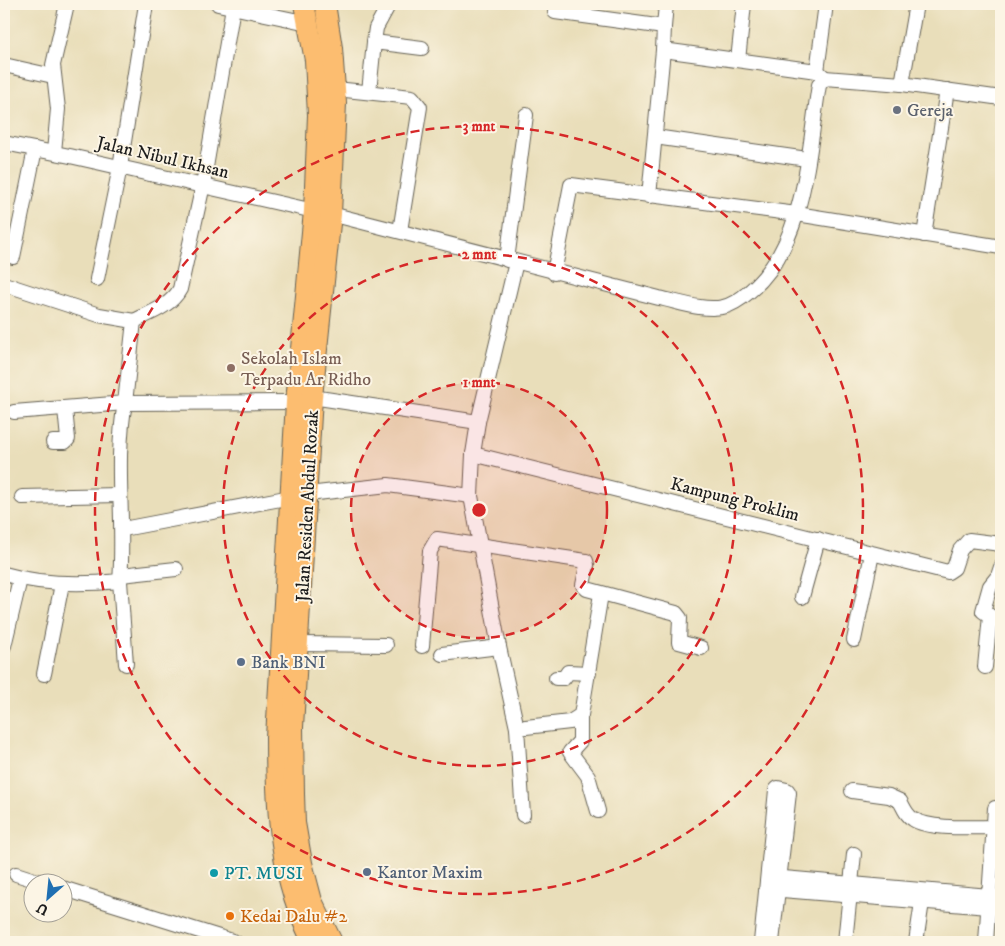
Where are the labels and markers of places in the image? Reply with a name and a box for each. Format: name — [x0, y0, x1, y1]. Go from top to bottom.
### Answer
place label: Gereja — [907, 100, 954, 122]
marker: Gereja — [891, 104, 903, 116]
place label: Sekolah Islam Terpadu Ar Ridho — [241, 348, 371, 391]
marker: Sekolah Islam Terpadu Ar Ridho — [225, 362, 237, 374]
centre of rings — [470, 501, 488, 519]
place label: Bank BNI — [251, 652, 326, 674]
marker: Bank BNI — [235, 656, 247, 668]
place label: Kantor Maxim — [377, 862, 483, 884]
place label: PT. MUSI — [224, 863, 303, 885]
marker: Kantor Maxim — [361, 866, 373, 878]
marker: PT. MUSI — [208, 867, 220, 879]
place label: Kedai Dalu #2 — [240, 906, 347, 928]
marker: Kedai Dalu #2 — [224, 910, 236, 922]

